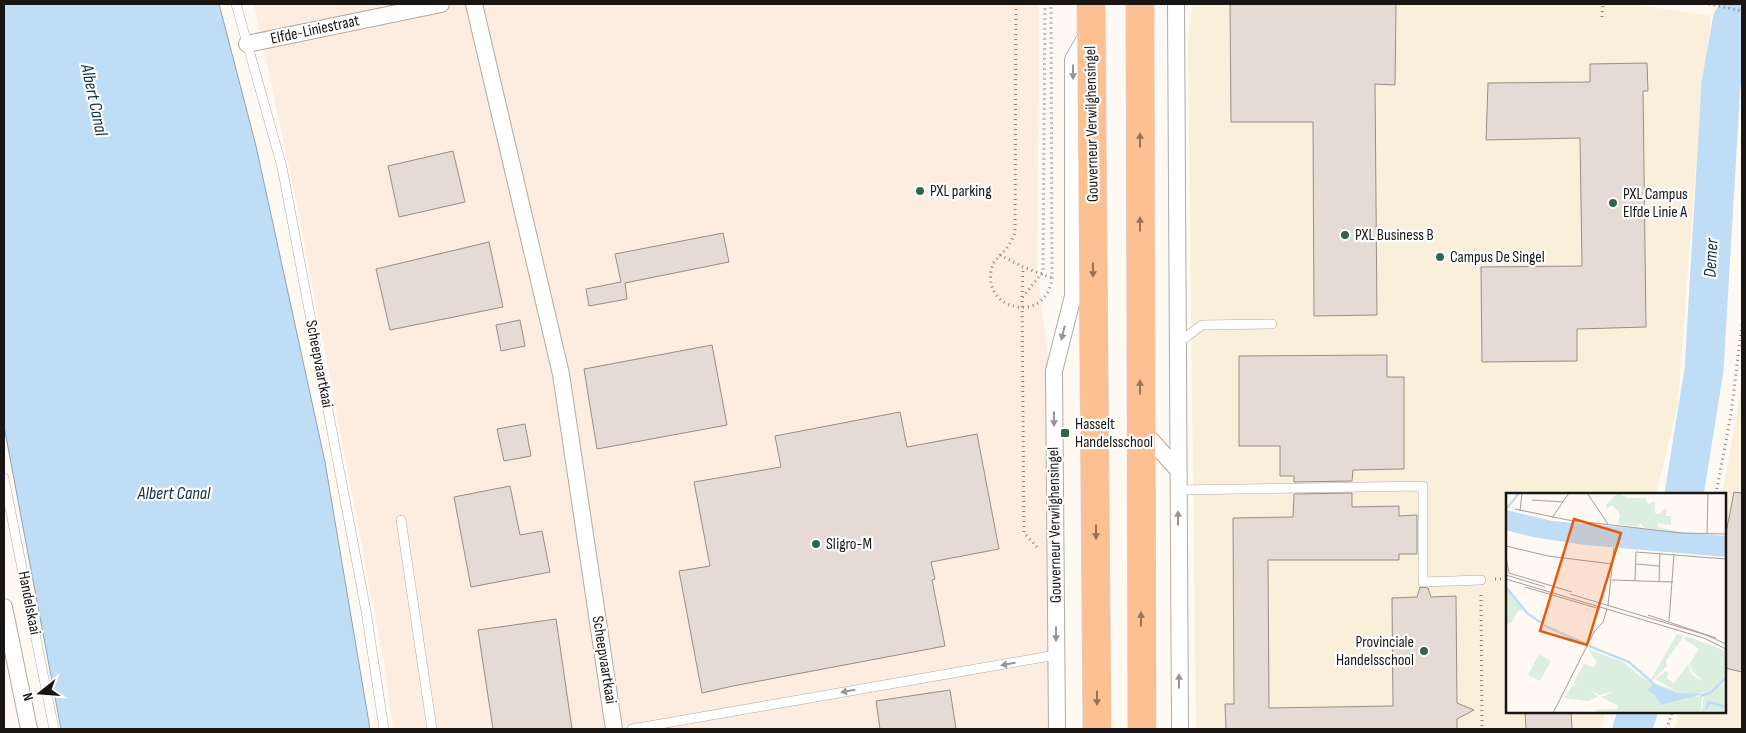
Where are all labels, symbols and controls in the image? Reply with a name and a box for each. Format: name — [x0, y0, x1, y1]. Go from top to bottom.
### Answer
street label: Elfde-Liniestraat — [269, 11, 361, 49]
street label: Gouverneur Verwilghensingel — [1081, 46, 1103, 202]
water label: Albert Canal — [76, 61, 112, 138]
one-way arrow — [1069, 65, 1077, 81]
one-way arrow — [1136, 132, 1144, 148]
place label: PXL parking — [930, 182, 992, 201]
marker: PXL parking — [914, 185, 926, 197]
place label: PXL Campus Elfde Linie A — [1623, 185, 1688, 222]
marker: PXL Campus Elfde Linie A — [1607, 197, 1619, 209]
one-way arrow — [1136, 216, 1144, 232]
place label: PXL Business B — [1355, 226, 1434, 245]
marker: PXL Business B — [1339, 229, 1351, 241]
water label: Demer — [1699, 237, 1723, 278]
place label: Campus De Singel — [1450, 248, 1545, 267]
marker: Campus De Singel — [1434, 251, 1446, 263]
one-way arrow — [1089, 262, 1097, 278]
street label: Scheepvaartkaai — [301, 319, 337, 409]
one-way arrow — [1059, 326, 1067, 341]
one-way arrow — [1136, 378, 1144, 394]
one-way arrow — [1051, 412, 1059, 428]
place label: Hasselt Handelsschool — [1075, 415, 1153, 452]
marker: Hasselt Handelsschool — [1059, 427, 1071, 439]
street label: Gouverneur Verwilghensingel — [1044, 447, 1066, 603]
water label: Albert Canal — [137, 483, 211, 504]
inset map — [1506, 493, 1726, 713]
one-way arrow — [1174, 510, 1182, 526]
one-way arrow — [1092, 524, 1100, 540]
place label: Sligro-M — [826, 535, 872, 554]
marker: Sligro-M — [810, 538, 822, 550]
street label: Handelskaai — [14, 570, 44, 636]
one-way arrow — [1137, 611, 1145, 627]
street label: Scheepvaartkaai — [588, 615, 620, 705]
one-way arrow — [1052, 626, 1060, 642]
place label: Provinciale Handelsschool — [1336, 633, 1414, 670]
marker: Provinciale Handelsschool — [1418, 645, 1430, 657]
one-way arrow — [1000, 660, 1016, 668]
north arrow — [15, 668, 65, 718]
one-way arrow — [1175, 672, 1183, 688]
one-way arrow — [840, 688, 856, 696]
text: N — [19, 691, 37, 703]
one-way arrow — [1093, 691, 1101, 707]

